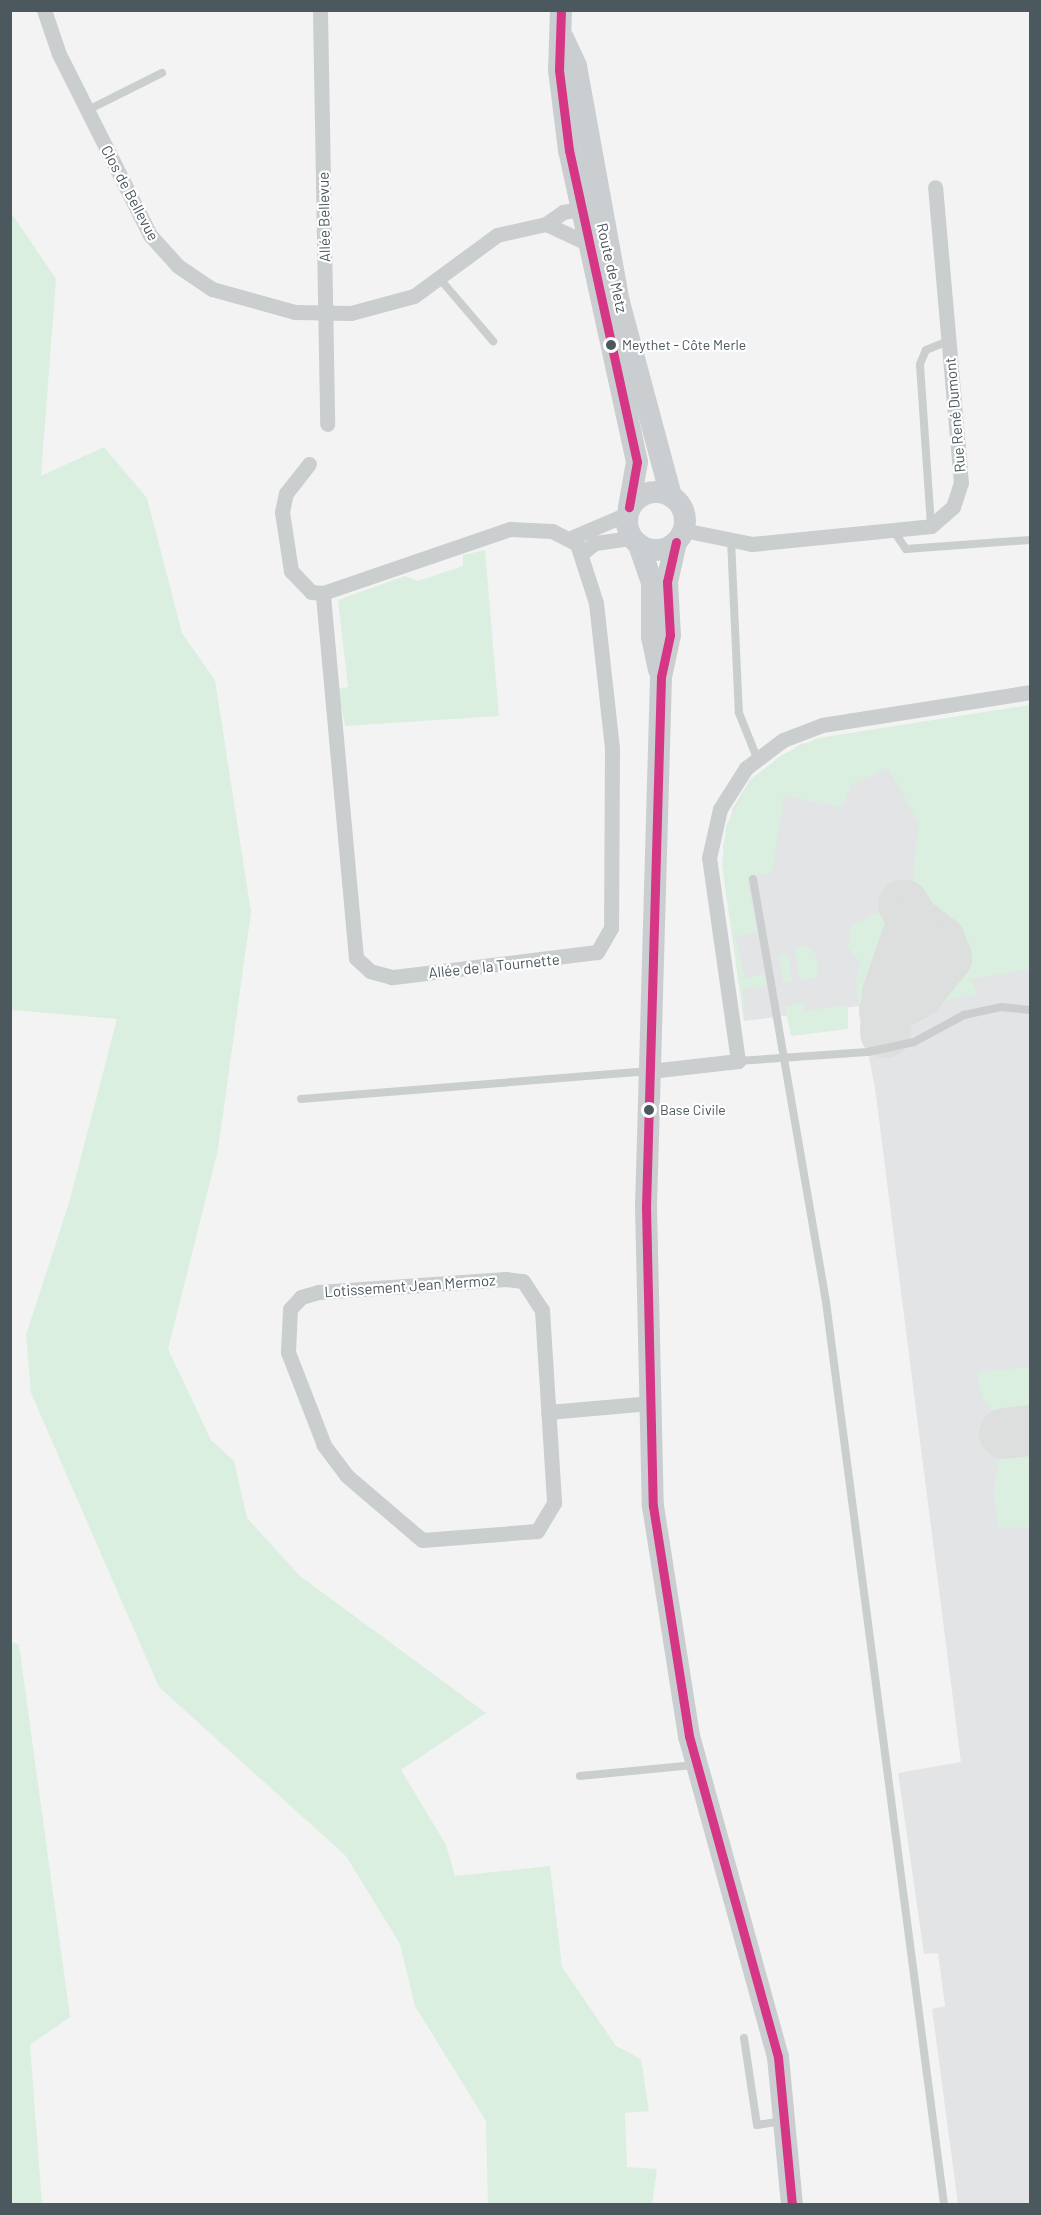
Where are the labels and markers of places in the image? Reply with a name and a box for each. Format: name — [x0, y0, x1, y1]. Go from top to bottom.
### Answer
place label: Meythet - Côte Merle — [622, 337, 746, 353]
marker: Meythet - Côte Merle — [605, 339, 617, 351]
place label: Base Civile — [660, 1102, 726, 1118]
marker: Base Civile — [643, 1104, 655, 1116]

